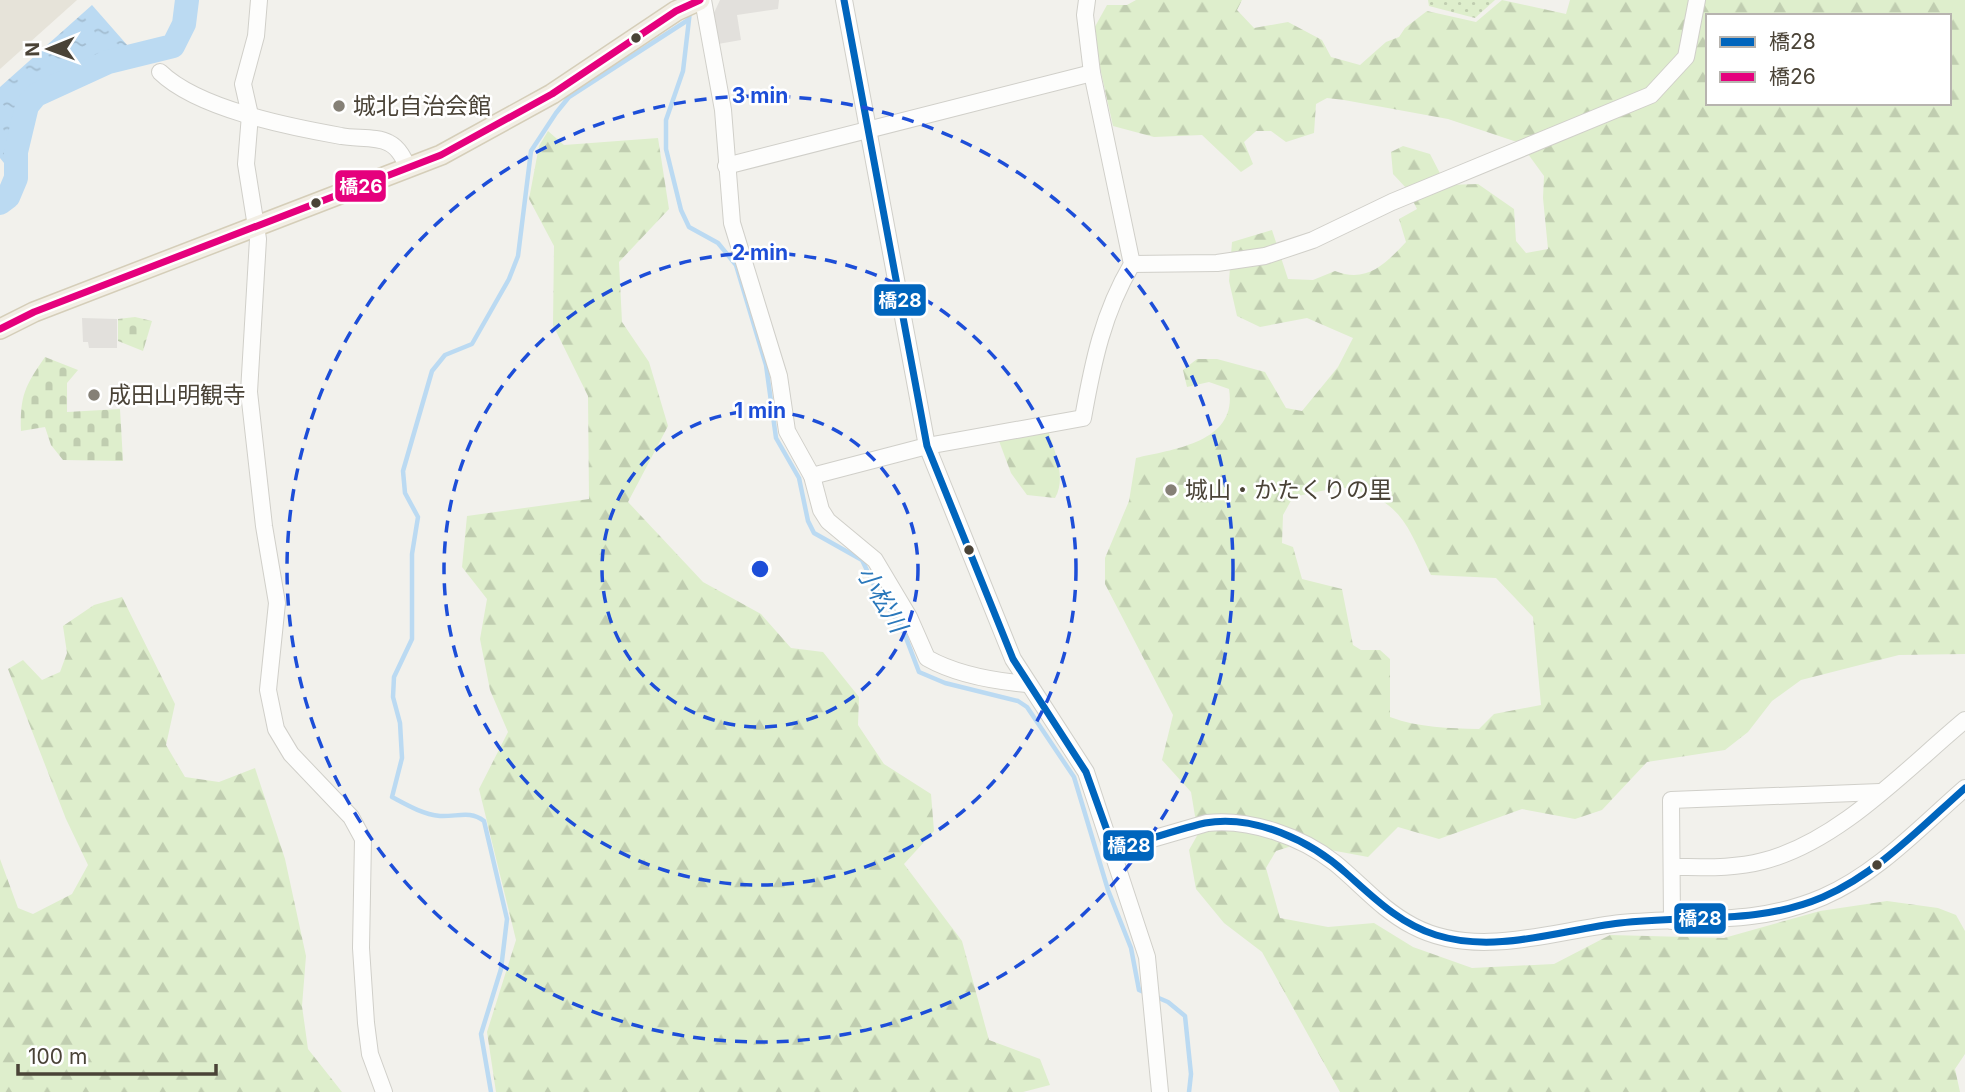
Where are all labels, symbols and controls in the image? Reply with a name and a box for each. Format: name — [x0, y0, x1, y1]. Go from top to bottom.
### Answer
north arrow — [14, 14, 84, 84]
legend — [1706, 14, 1951, 105]
text: 橋28 — [1769, 29, 1816, 54]
unlabelled marker — [629, 31, 643, 45]
text: N — [21, 42, 44, 57]
text: 橋26 — [1769, 64, 1816, 89]
text: 3 min — [732, 83, 788, 108]
place label: 城北自治会館 — [353, 92, 491, 120]
marker: 城北自治会館 — [331, 98, 347, 114]
line badge: 橋26 — [334, 169, 387, 203]
text: 橋26 — [339, 175, 383, 198]
unlabelled marker — [309, 196, 323, 210]
text: 2 min — [732, 240, 788, 265]
line badge: 橋28 — [873, 283, 927, 317]
text: 橋28 — [878, 289, 922, 312]
place label: 成田山明観寺 — [108, 381, 246, 409]
marker: 成田山明観寺 — [86, 387, 102, 403]
text: 1 min — [734, 398, 786, 423]
place label: 城山・かたくりの里 — [1185, 476, 1392, 504]
marker: 城山・かたくりの里 — [1163, 482, 1179, 498]
unlabelled marker — [962, 543, 976, 557]
centre of rings — [748, 557, 772, 581]
water label: 小松川 — [851, 561, 915, 640]
line badge: 橋28 — [1102, 829, 1155, 862]
text: 橋28 — [1107, 834, 1151, 857]
unlabelled marker — [1870, 858, 1884, 872]
line badge: 橋28 — [1673, 902, 1727, 935]
text: 橋28 — [1678, 907, 1722, 930]
scale bar — [18, 1032, 215, 1076]
text: 100 m — [28, 1044, 87, 1069]

